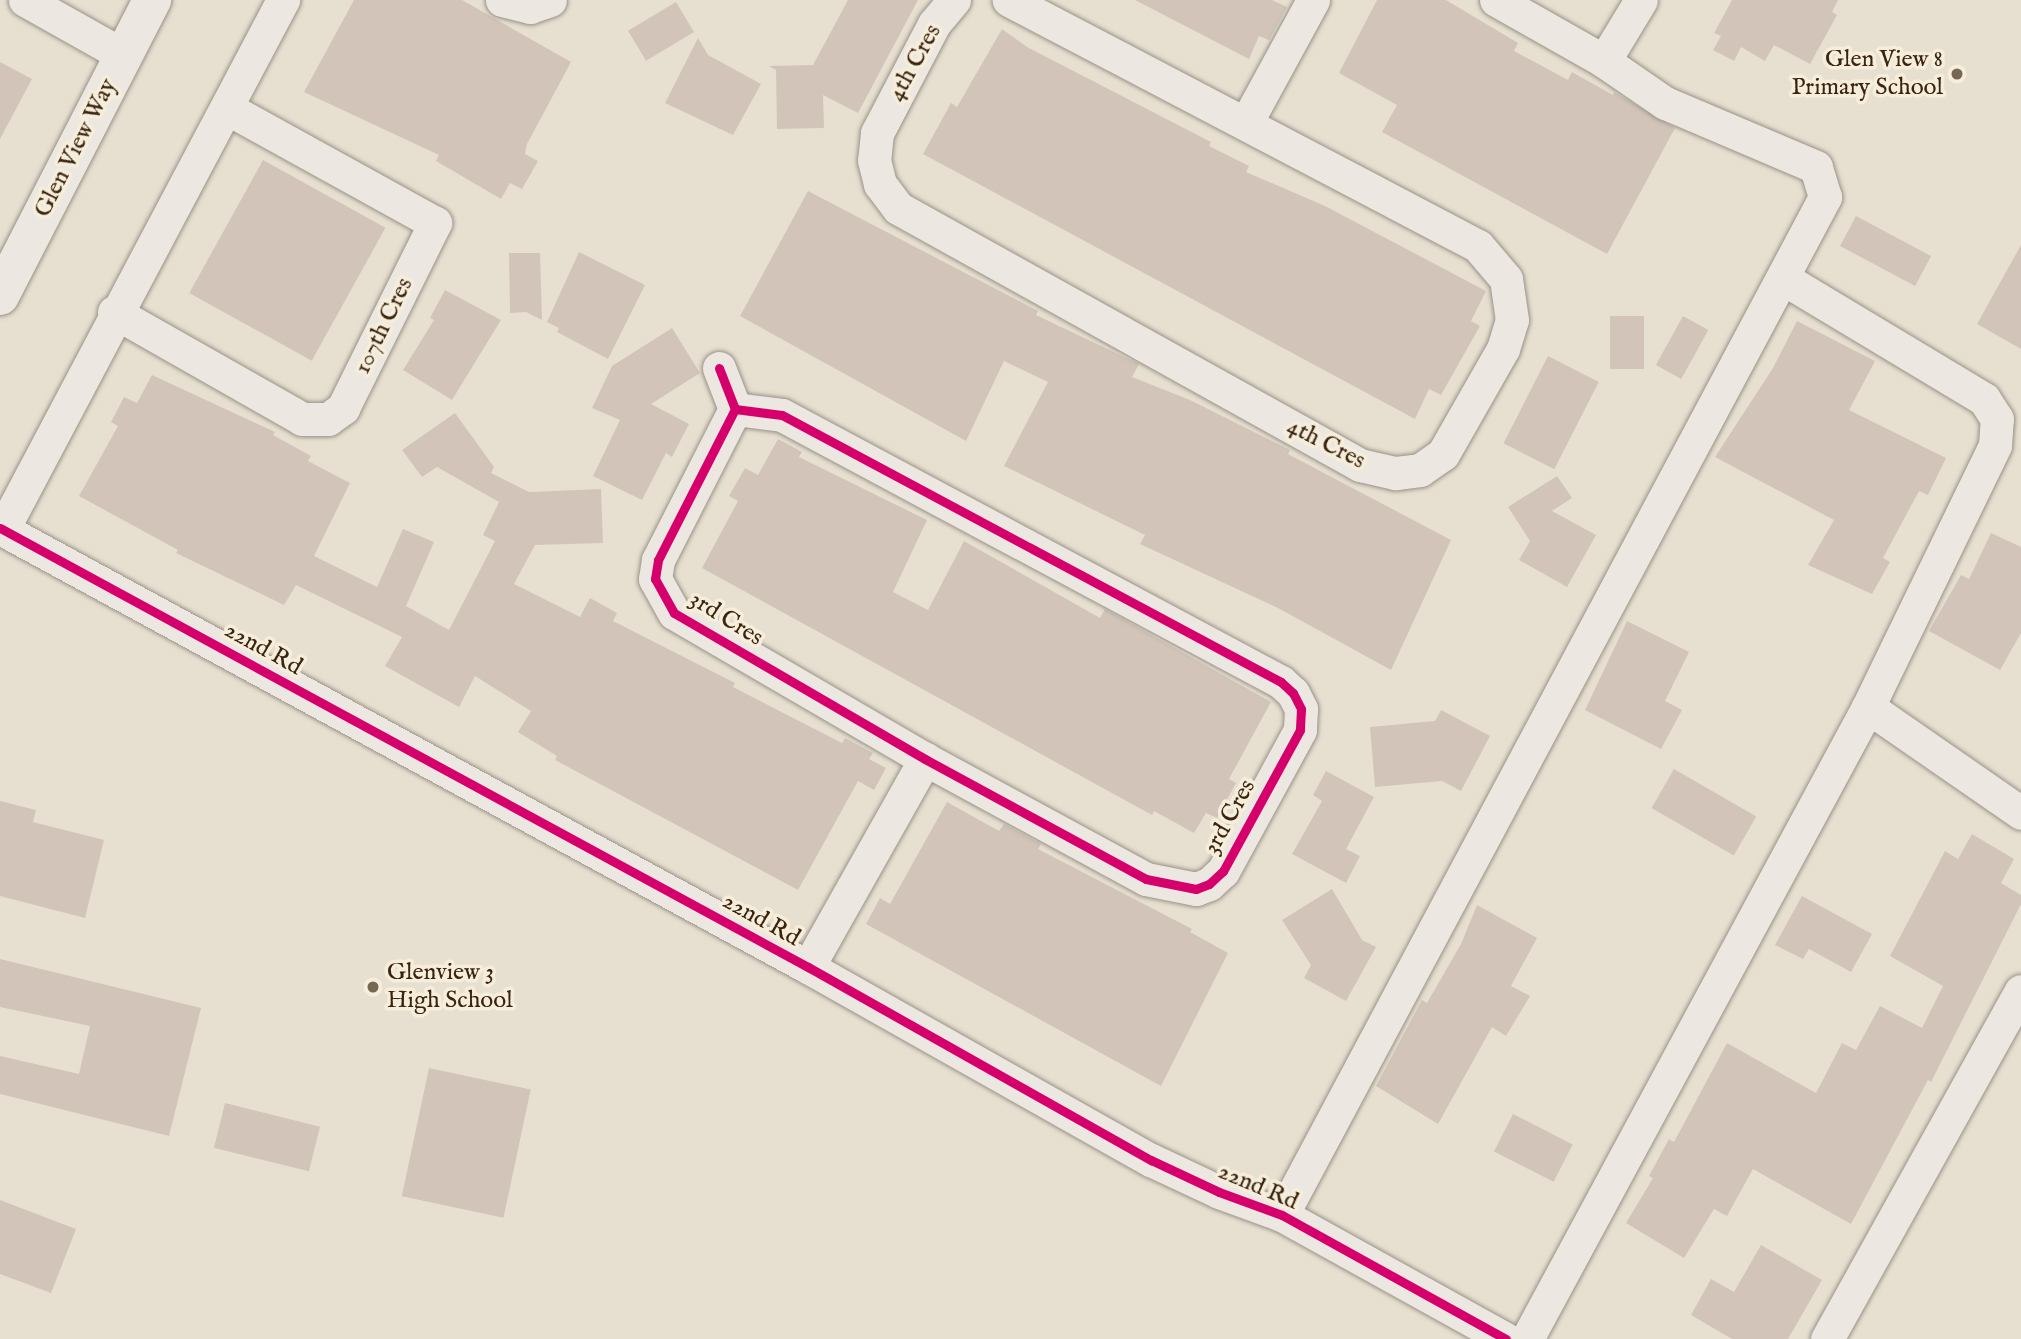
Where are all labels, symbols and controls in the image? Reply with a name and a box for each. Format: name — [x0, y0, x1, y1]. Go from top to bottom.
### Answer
street label: 4th Cres — [882, 20, 948, 106]
place label: Glen View 8 Primary School — [1791, 46, 1943, 102]
marker: Glen View 8 Primary School — [1949, 66, 1965, 82]
street label: Glen View Way — [29, 74, 123, 222]
street label: 107th Cres — [348, 273, 420, 379]
street label: 4th Cres — [1282, 412, 1370, 476]
street label: 3rd Cres — [684, 585, 768, 653]
street label: 22nd Rd — [219, 616, 307, 682]
street label: 3rd Cres — [1198, 775, 1262, 859]
street label: 22nd Rd — [717, 887, 805, 953]
place label: Glenview 3 High School — [387, 959, 513, 1015]
marker: Glenview 3 High School — [365, 979, 381, 995]
street label: 22nd Rd — [1214, 1157, 1302, 1217]

